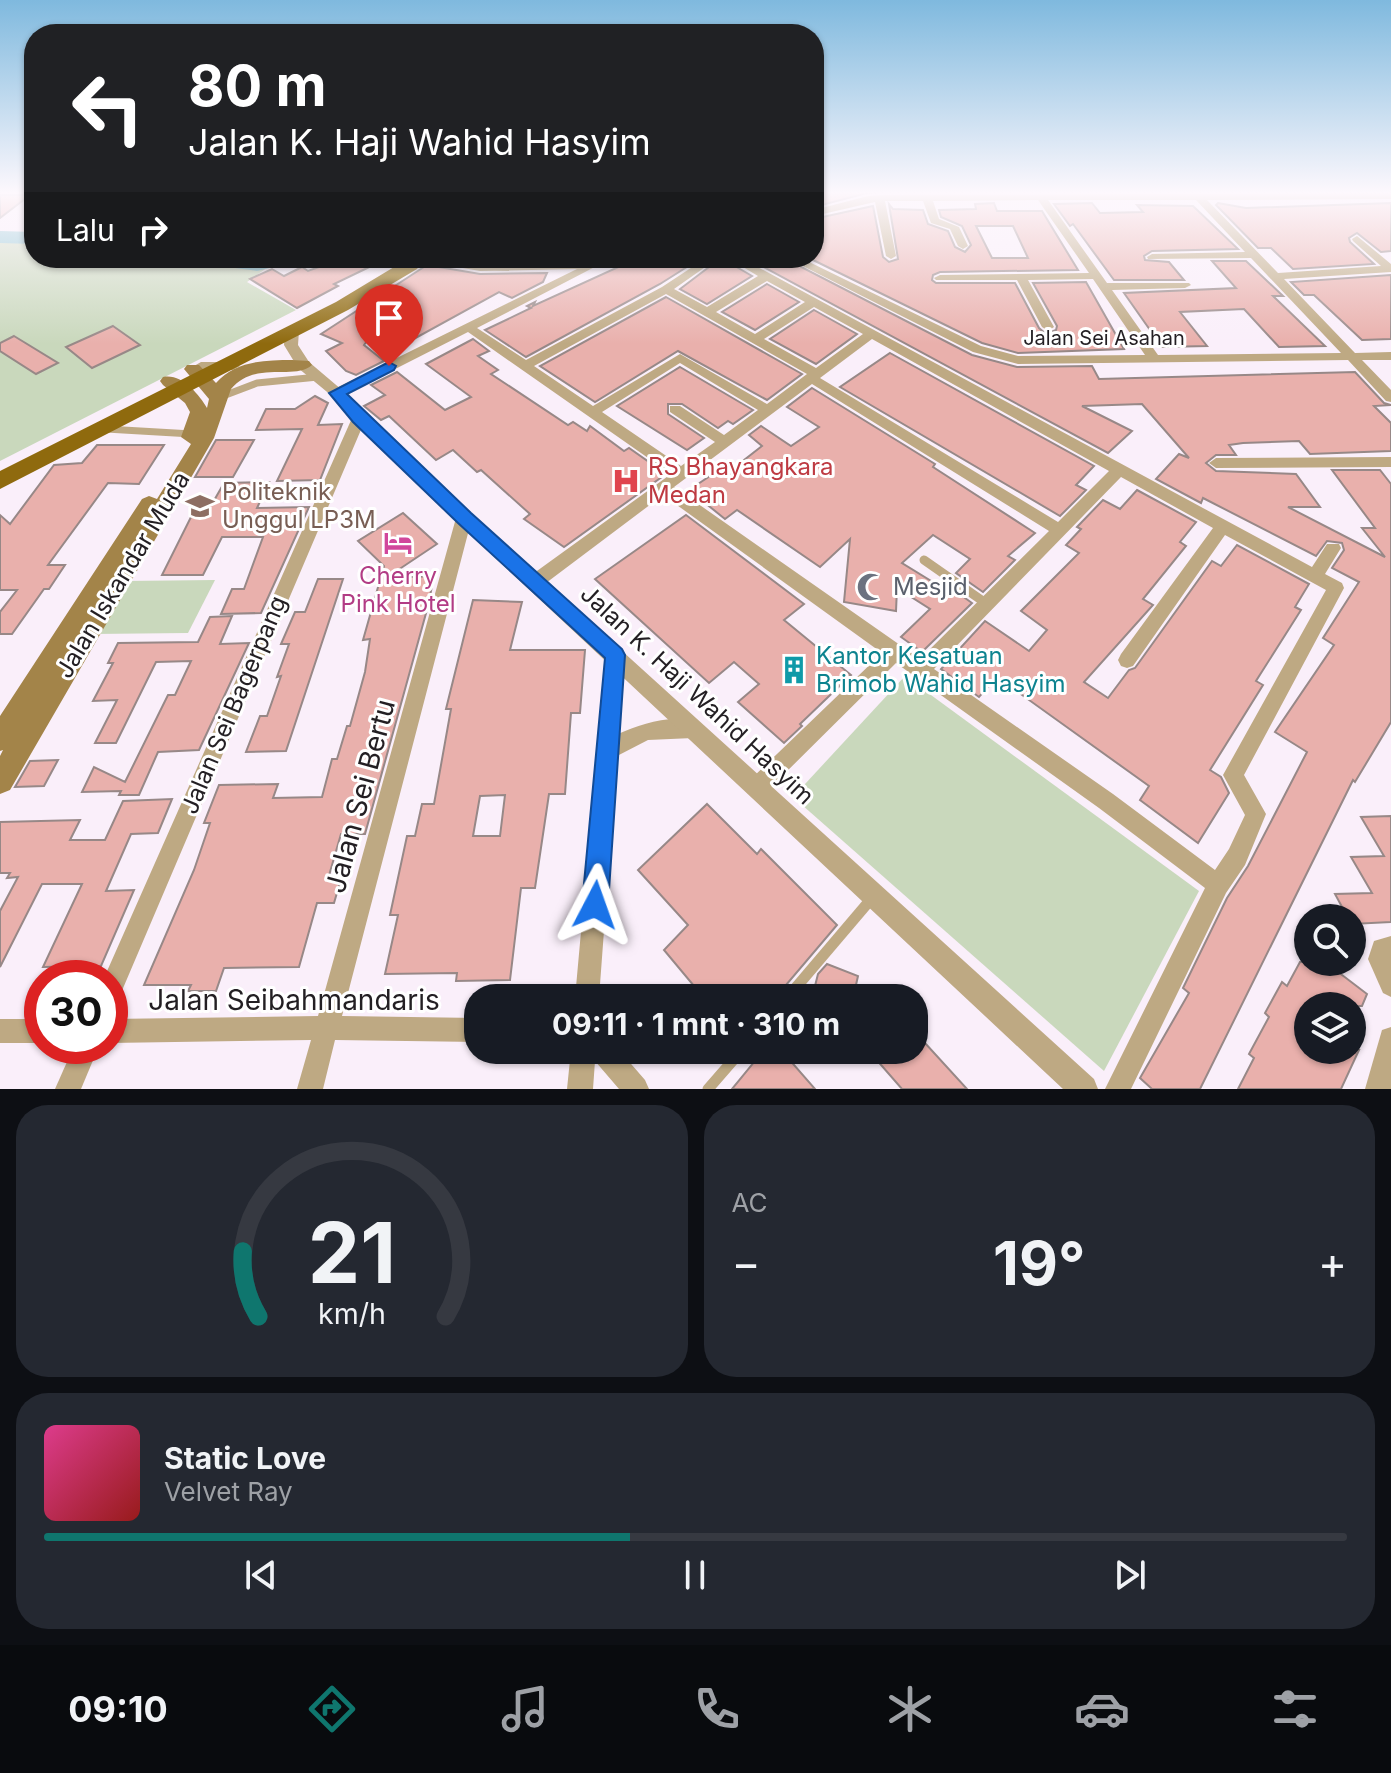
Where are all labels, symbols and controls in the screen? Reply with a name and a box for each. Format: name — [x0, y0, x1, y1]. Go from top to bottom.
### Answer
text: 80 m — [188, 52, 327, 120]
icon: left — [56, 56, 160, 160]
text: Jalan K. Haji Wahid Hasyim — [188, 120, 651, 164]
icon: right — [131, 208, 175, 252]
text: Lalu — [56, 212, 115, 248]
pin — [355, 284, 423, 366]
icon: arrive — [367, 296, 411, 340]
street label: Jalan Sei Asahan — [1023, 326, 1185, 350]
place label: RS Bhayangkara Medan — [648, 452, 834, 509]
street label: Jalan Iskandar Muda — [50, 466, 196, 683]
hospital icon: RS Bhayangkara Medan — [611, 466, 641, 496]
place label: Politeknik Unggul LP3M — [222, 477, 376, 534]
school or university icon: Politeknik Unggul LP3M — [185, 491, 215, 521]
hotel icon: Cherry Pink Hotel — [383, 528, 413, 558]
place label: Cherry Pink Hotel — [341, 561, 455, 618]
mosque icon: Mesjid — [856, 572, 886, 602]
place label: Mesjid — [893, 572, 968, 601]
street label: Jalan K. Haji Wahid Hasyim — [575, 579, 820, 810]
street label: Jalan Sei Bagerpang — [174, 591, 293, 818]
place label: Kantor Kesatuan Brimob Wahid Hasyim — [816, 641, 1065, 698]
building icon: Kantor Kesatuan Brimob Wahid Hasyim — [779, 655, 809, 685]
street label: Jalan Sei Bertu — [318, 696, 402, 896]
position arrow — [553, 863, 637, 947]
map controls — [1294, 904, 1366, 1064]
button: search — [1294, 904, 1366, 976]
speed limit sign: 30 — [24, 960, 128, 1064]
street label: Jalan Seibahmandaris — [148, 983, 440, 1017]
button: layers — [1294, 992, 1366, 1064]
text: 09:11 · 1 mnt · 310 m — [552, 1006, 840, 1042]
text: AC — [732, 1187, 768, 1218]
text: 21 — [308, 1202, 396, 1303]
text: 19° — [993, 1227, 1085, 1299]
text: − — [732, 1236, 761, 1290]
text: + — [1318, 1236, 1347, 1290]
text: km/h — [318, 1296, 386, 1331]
text: Static Love — [164, 1440, 326, 1476]
text: Velvet Ray — [164, 1476, 293, 1507]
icon: previous — [239, 1553, 283, 1597]
icon: pause — [673, 1553, 717, 1597]
icon: next — [1108, 1553, 1152, 1597]
icon: directions — [304, 1681, 360, 1737]
icon: music — [497, 1681, 553, 1737]
icon: phone — [689, 1681, 745, 1737]
icon: climate — [882, 1681, 938, 1737]
icon: car — [1074, 1681, 1130, 1737]
icon: filters — [1267, 1681, 1323, 1737]
text: 09:10 — [68, 1687, 168, 1731]

